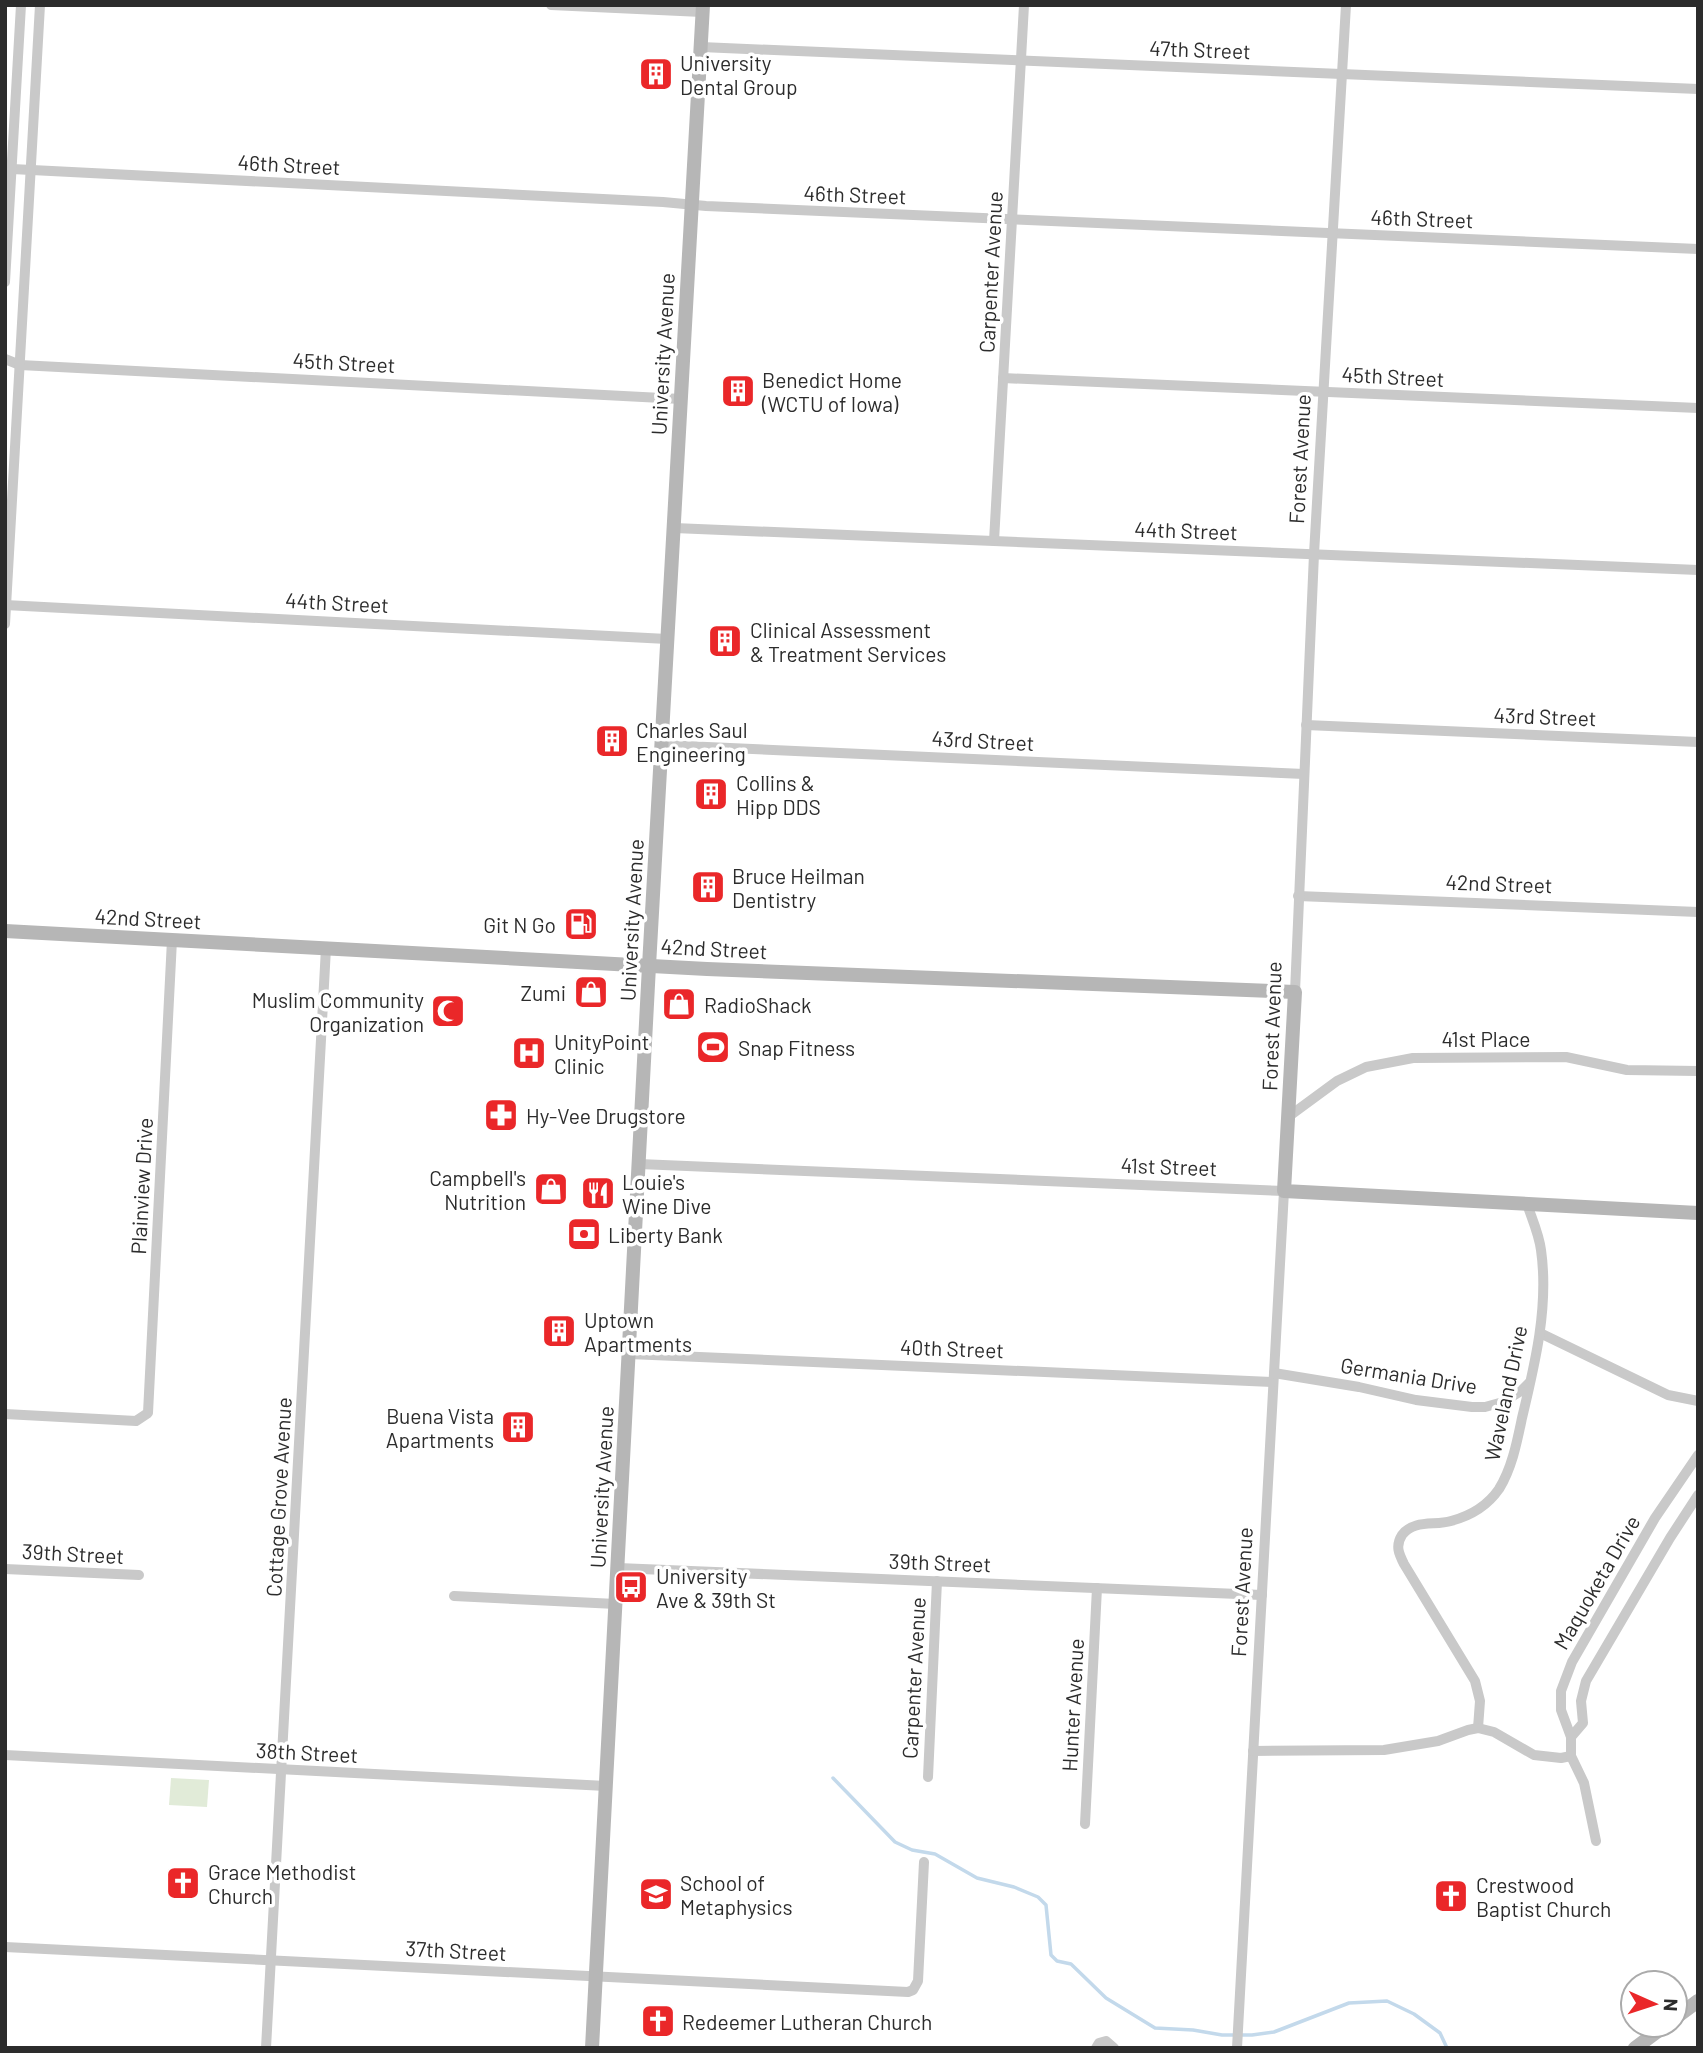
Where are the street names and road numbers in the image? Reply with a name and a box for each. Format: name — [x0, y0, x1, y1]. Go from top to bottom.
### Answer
street label: 47th Street — [1149, 35, 1251, 63]
street label: 46th Street — [237, 149, 341, 179]
street label: 46th Street — [803, 180, 907, 208]
street label: Carpenter Avenue — [973, 190, 1007, 354]
street label: 46th Street — [1370, 204, 1474, 232]
street label: University Avenue — [645, 272, 679, 436]
street label: 45th Street — [292, 347, 396, 377]
street label: 45th Street — [1341, 361, 1445, 391]
street label: Forest Avenue — [1283, 394, 1315, 524]
street label: 44th Street — [1134, 516, 1238, 544]
street label: 44th Street — [285, 587, 389, 617]
street label: 43rd Street — [1493, 702, 1597, 730]
street label: 43rd Street — [931, 725, 1035, 755]
street label: University Avenue — [614, 838, 648, 1002]
street label: 42nd Street — [1445, 869, 1553, 897]
street label: 42nd Street — [94, 903, 202, 933]
street label: 42nd Street — [660, 933, 768, 963]
street label: Forest Avenue — [1256, 961, 1286, 1091]
street label: 41st Place — [1442, 1026, 1530, 1051]
street label: Plainview Drive — [125, 1117, 157, 1255]
street label: 41st Street — [1120, 1152, 1218, 1180]
street label: Waveland Drive — [1478, 1323, 1532, 1463]
street label: 40th Street — [900, 1334, 1004, 1362]
street label: Germania Drive — [1339, 1352, 1479, 1398]
street label: Cottage Grove Avenue — [260, 1397, 296, 1597]
street label: University Avenue — [584, 1405, 618, 1569]
street label: Maquoketa Drive — [1548, 1511, 1644, 1653]
street label: Forest Avenue — [1225, 1527, 1257, 1657]
street label: 39th Street — [21, 1538, 125, 1568]
street label: 39th Street — [888, 1548, 992, 1576]
street label: Carpenter Avenue — [896, 1596, 930, 1760]
street label: Hunter Avenue — [1056, 1638, 1088, 1772]
street label: 38th Street — [255, 1737, 359, 1767]
street label: 37th Street — [405, 1935, 507, 1965]

